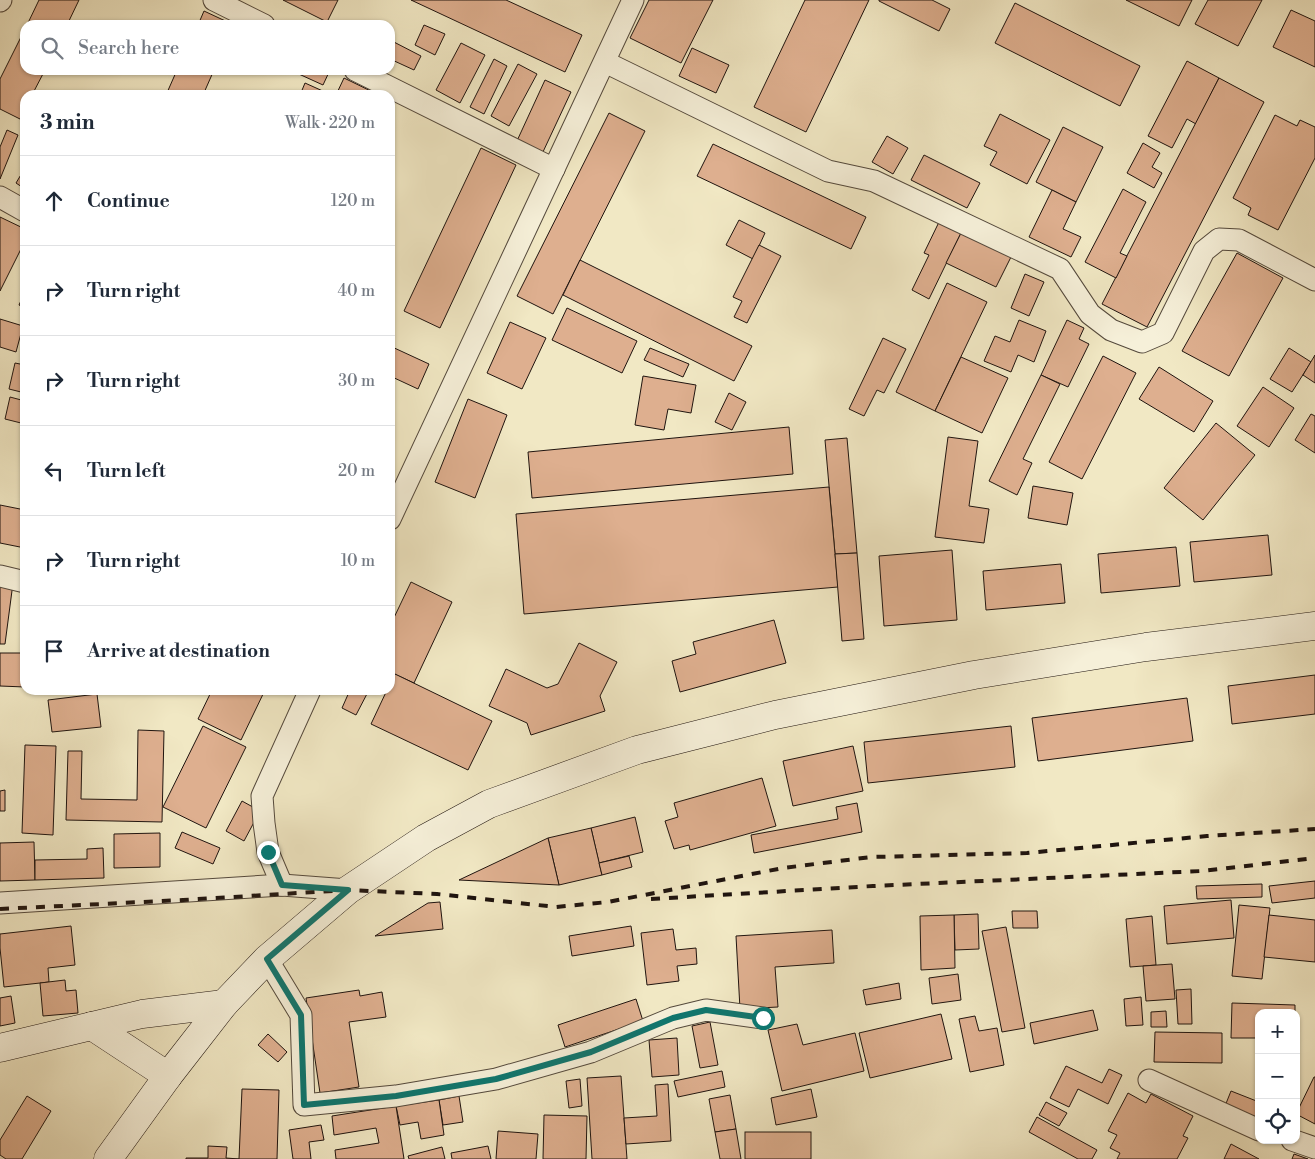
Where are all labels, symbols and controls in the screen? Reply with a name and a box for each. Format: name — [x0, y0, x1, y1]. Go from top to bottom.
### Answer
search box — [20, 20, 395, 75]
icon: search — [38, 34, 66, 62]
text: Search here — [78, 36, 179, 60]
text: 3 min — [40, 110, 95, 136]
text: Walk · 220 m — [285, 113, 375, 133]
icon: ahead — [40, 187, 68, 215]
text: Continue — [87, 189, 170, 213]
text: 120 m — [331, 191, 375, 211]
icon: right — [40, 277, 68, 305]
text: Turn right — [87, 279, 180, 303]
text: 40 m — [338, 281, 375, 301]
icon: right — [40, 367, 68, 395]
text: Turn right — [87, 369, 180, 393]
text: 30 m — [338, 371, 375, 391]
icon: left — [40, 457, 68, 485]
text: Turn left — [87, 459, 166, 483]
text: 20 m — [338, 461, 375, 481]
icon: right — [40, 547, 68, 575]
text: Turn right — [87, 549, 180, 573]
text: 10 m — [341, 551, 375, 571]
icon: arrive — [40, 637, 68, 665]
text: Arrive at destination — [87, 639, 270, 663]
route end — [257, 841, 280, 864]
route start — [752, 1007, 775, 1030]
map controls — [1255, 1009, 1300, 1144]
button: + — [1255, 1009, 1300, 1054]
button: − — [1255, 1054, 1300, 1099]
button: locate — [1255, 1099, 1300, 1144]

